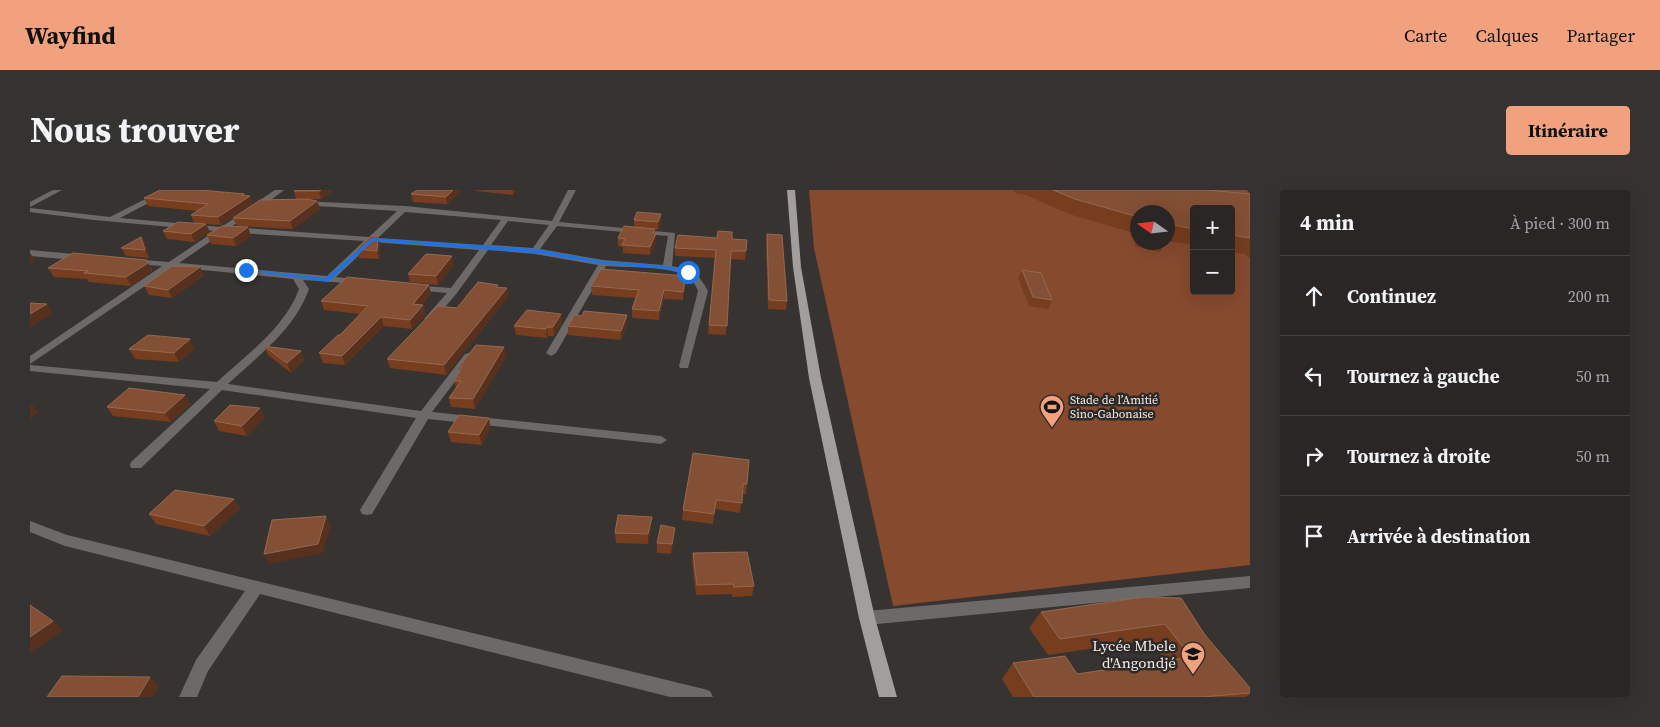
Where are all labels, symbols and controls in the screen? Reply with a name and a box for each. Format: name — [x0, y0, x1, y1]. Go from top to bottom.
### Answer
text: Wayfind — [25, 19, 116, 52]
text: Carte — [1404, 23, 1447, 48]
text: Calques — [1475, 23, 1539, 48]
text: Partager — [1567, 23, 1635, 48]
text: Nous trouver — [30, 106, 239, 154]
button: Itinéraire — [1506, 106, 1630, 155]
north arrow — [1130, 205, 1175, 250]
map controls — [1190, 205, 1235, 295]
button: + — [1190, 205, 1235, 250]
text: 4 min — [1300, 208, 1355, 237]
text: À pied · 300 m — [1510, 212, 1610, 234]
button: − — [1190, 250, 1235, 295]
route end — [235, 259, 258, 282]
route start — [677, 261, 700, 284]
icon: ahead — [1300, 282, 1328, 310]
text: Continuez — [1347, 283, 1436, 309]
text: 200 m — [1568, 285, 1610, 307]
icon: left — [1300, 362, 1328, 390]
text: Tournez à gauche — [1347, 363, 1500, 389]
text: 50 m — [1576, 365, 1610, 387]
place label: Stade de l’Amitié Sino-Gabonaise — [1070, 392, 1158, 422]
sports icon: Stade de l’Amitié Sino-Gabonaise — [1039, 394, 1065, 428]
icon: right — [1300, 442, 1328, 470]
text: Tournez à droite — [1347, 443, 1490, 469]
text: 50 m — [1576, 445, 1610, 467]
icon: arrive — [1300, 522, 1328, 550]
text: Arrivée à destination — [1347, 523, 1530, 549]
place label: Lycée Mbele d'Angondjé — [1092, 635, 1176, 673]
school or university icon: Lycée Mbele d'Angondjé — [1180, 641, 1206, 675]

